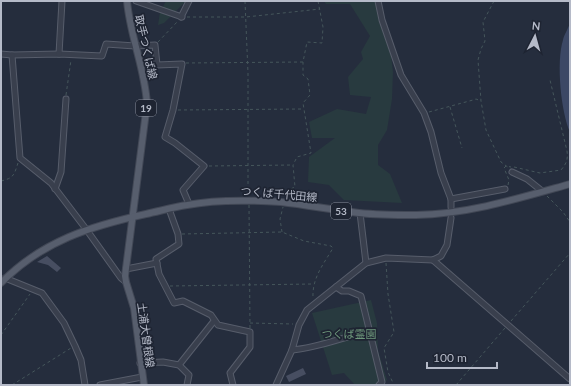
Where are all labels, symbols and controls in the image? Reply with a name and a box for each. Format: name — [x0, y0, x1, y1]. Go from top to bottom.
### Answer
street label: 取手つくば線 — [133, 13, 160, 81]
north arrow — [515, 16, 555, 56]
text: N — [531, 19, 541, 32]
road number: 19 — [136, 100, 156, 116]
street label: つくば千代田線 — [240, 184, 318, 203]
road number: 53 — [331, 203, 351, 219]
street label: 土浦大曽根線 — [135, 301, 158, 369]
park label: つくば霊園 — [322, 327, 377, 340]
scale bar — [427, 344, 497, 370]
text: 100 m — [433, 350, 467, 365]

